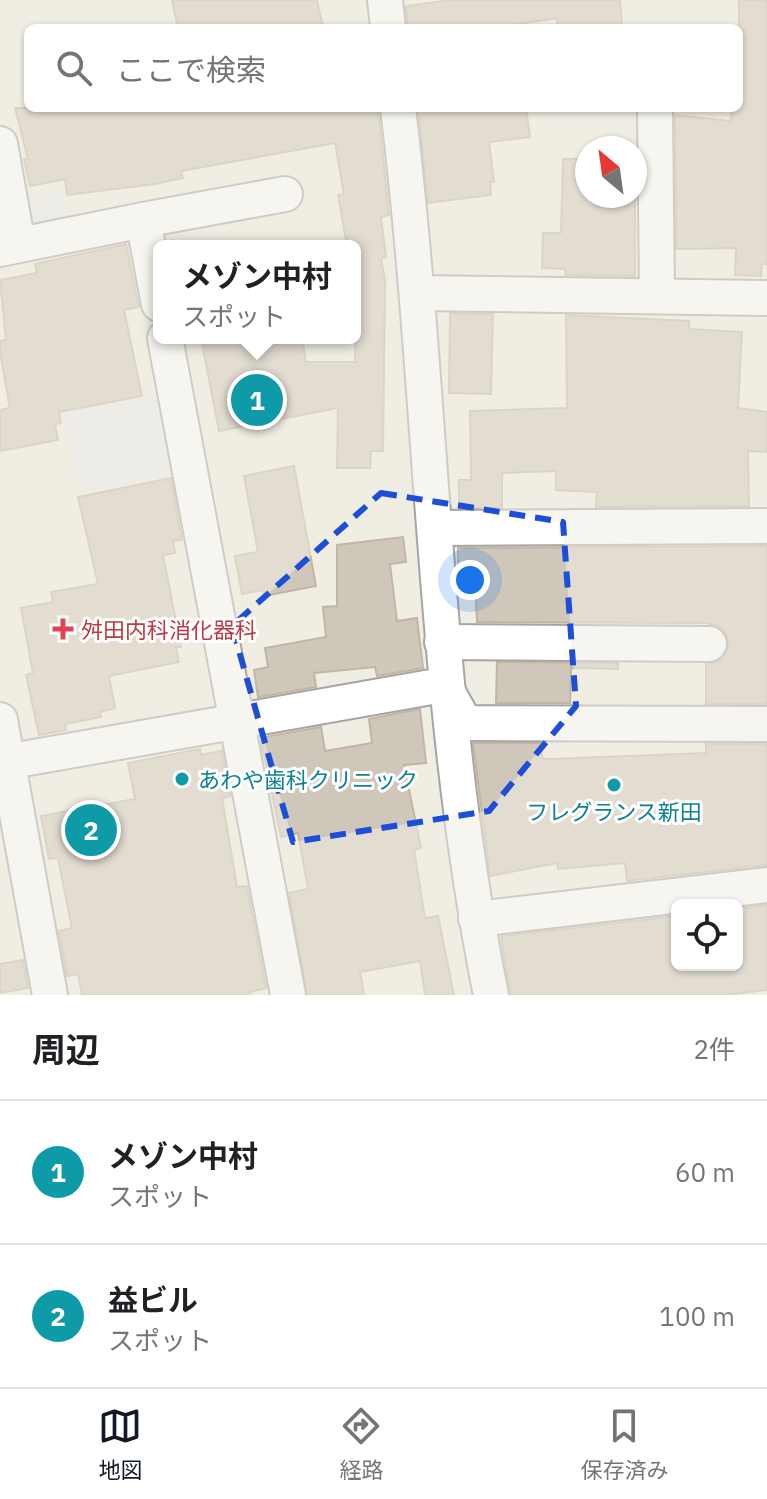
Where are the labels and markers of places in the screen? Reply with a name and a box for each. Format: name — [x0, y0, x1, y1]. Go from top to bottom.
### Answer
pin: 1 — [231, 370, 283, 430]
place label: 舛田内科消化器科 — [81, 615, 257, 644]
marker: 舛田内科消化器科 — [52, 618, 74, 640]
place label: あわや歯科クリニック — [198, 765, 418, 794]
marker: あわや歯科クリニック — [173, 770, 191, 788]
marker: フレグランス新田 — [605, 776, 623, 794]
place label: フレグランス新田 — [526, 797, 702, 826]
pin: 2 — [65, 800, 117, 860]

